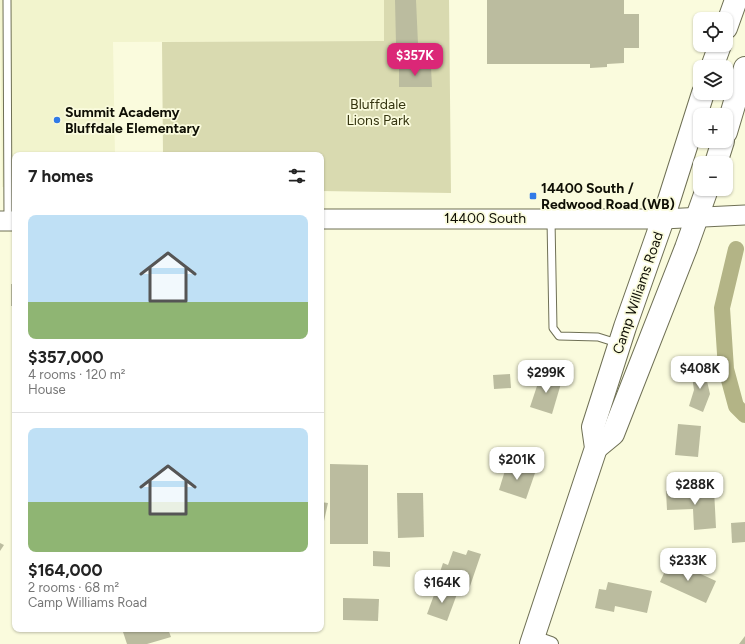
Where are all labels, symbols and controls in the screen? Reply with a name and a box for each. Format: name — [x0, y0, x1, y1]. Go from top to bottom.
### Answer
map controls — [693, 12, 733, 196]
button: locate — [693, 12, 733, 52]
pin: $357K — [387, 43, 443, 77]
text: $357K — [396, 48, 434, 63]
button: layers — [693, 60, 733, 100]
park label: Bluffdale Lions Park — [346, 96, 410, 129]
place label: Summit Academy Bluffdale Elementary — [65, 104, 201, 137]
button: + — [693, 108, 733, 148]
marker: Summit Academy Bluffdale Elementary — [52, 115, 62, 125]
button: − — [693, 156, 733, 196]
icon: filters — [286, 165, 308, 187]
text: 7 homes — [28, 166, 93, 186]
place label: 14400 South / Redwood Road (WB) — [541, 180, 675, 213]
marker: 14400 South / Redwood Road (WB) — [528, 191, 538, 201]
street label: 14400 South — [444, 210, 526, 227]
street label: Camp Williams Road — [609, 230, 667, 356]
icon: home — [132, 241, 204, 313]
text: $357,000 — [28, 347, 104, 367]
pin: $408K — [672, 356, 728, 390]
pin: $299K — [518, 360, 574, 394]
text: $408K — [680, 361, 720, 376]
text: $299K — [527, 365, 565, 380]
text: 4 rooms · 120 m² — [28, 367, 126, 382]
text: House — [28, 382, 66, 397]
pin: $201K — [489, 447, 545, 481]
text: $201K — [498, 452, 536, 467]
icon: home — [132, 454, 204, 526]
pin: $288K — [667, 472, 723, 506]
text: $288K — [675, 477, 715, 492]
pin: $233K — [660, 548, 716, 582]
text: $233K — [669, 553, 707, 568]
text: $164,000 — [28, 560, 103, 580]
pin: $164K — [414, 570, 470, 604]
text: $164K — [423, 575, 461, 590]
text: 2 rooms · 68 m² — [28, 580, 119, 595]
text: Camp Williams Road — [28, 595, 147, 610]

